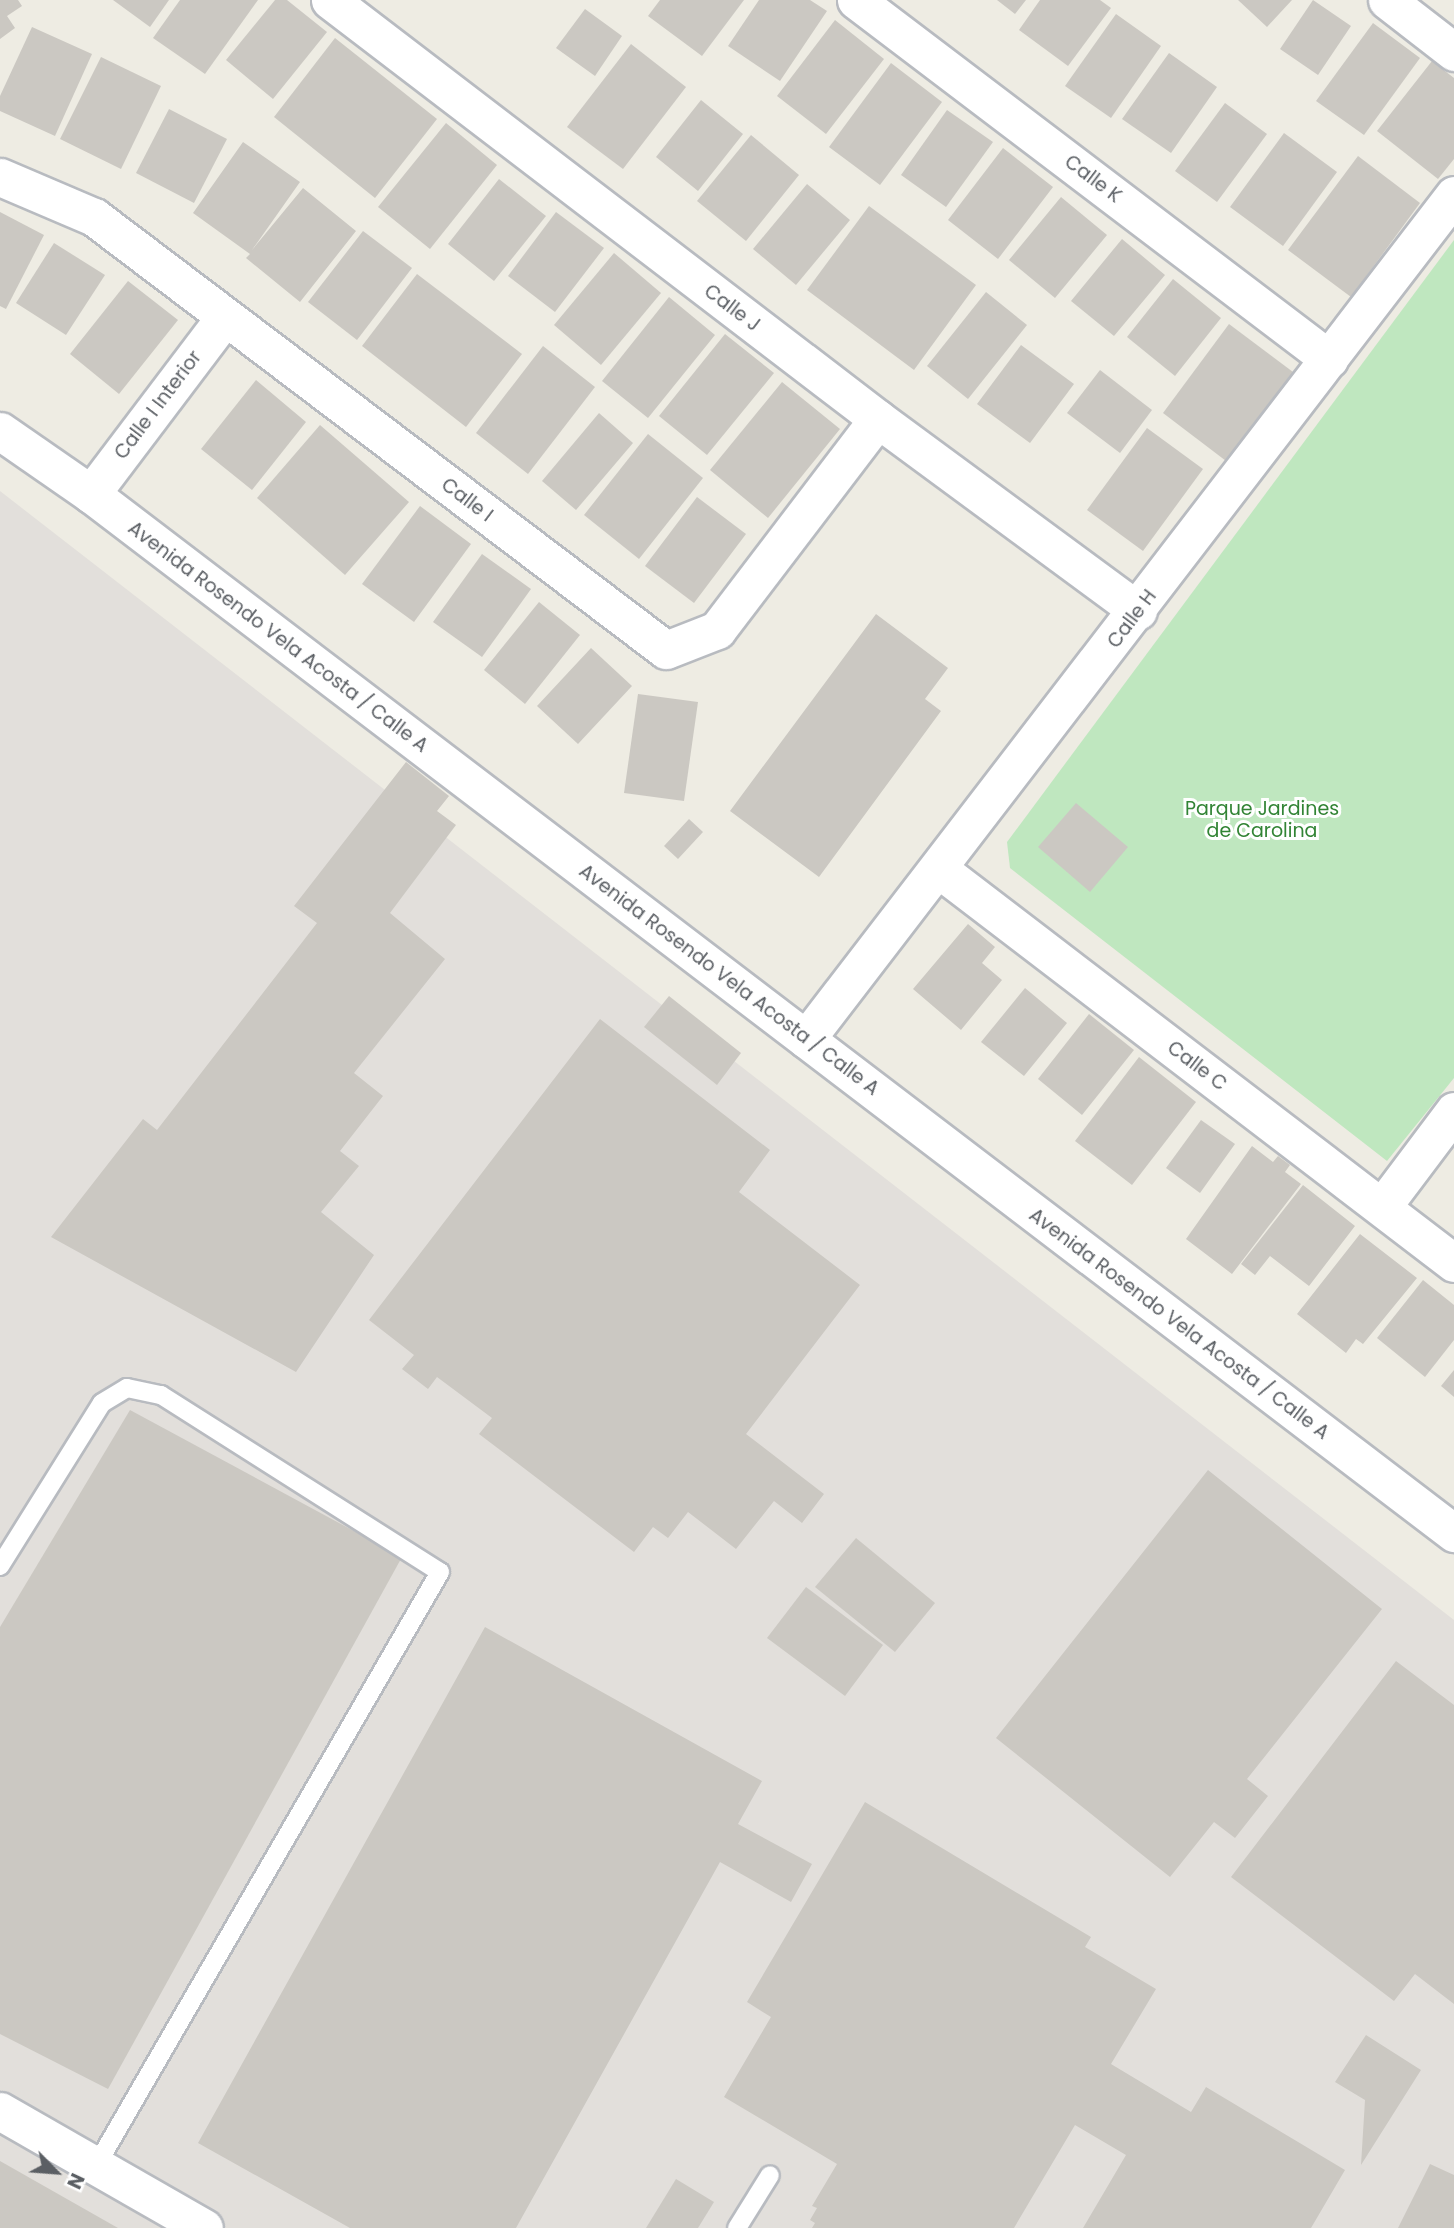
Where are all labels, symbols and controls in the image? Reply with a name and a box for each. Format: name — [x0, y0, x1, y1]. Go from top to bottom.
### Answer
street label: Calle K — [1060, 150, 1126, 208]
street label: Calle J — [700, 280, 764, 336]
street label: Calle I Interior — [110, 346, 206, 464]
street label: Calle I — [437, 473, 497, 527]
street label: Avenida Rosendo Vela Acosta / Calle A — [124, 517, 432, 757]
street label: Calle H — [1103, 585, 1161, 653]
park label: Parque Jardines de Carolina — [1185, 798, 1339, 842]
street label: Avenida Rosendo Vela Acosta / Calle A — [575, 860, 883, 1100]
street label: Calle C — [1163, 1036, 1231, 1096]
street label: Avenida Rosendo Vela Acosta / Calle A — [1025, 1204, 1333, 1444]
north arrow — [21, 2137, 91, 2207]
text: N — [60, 2169, 91, 2193]

